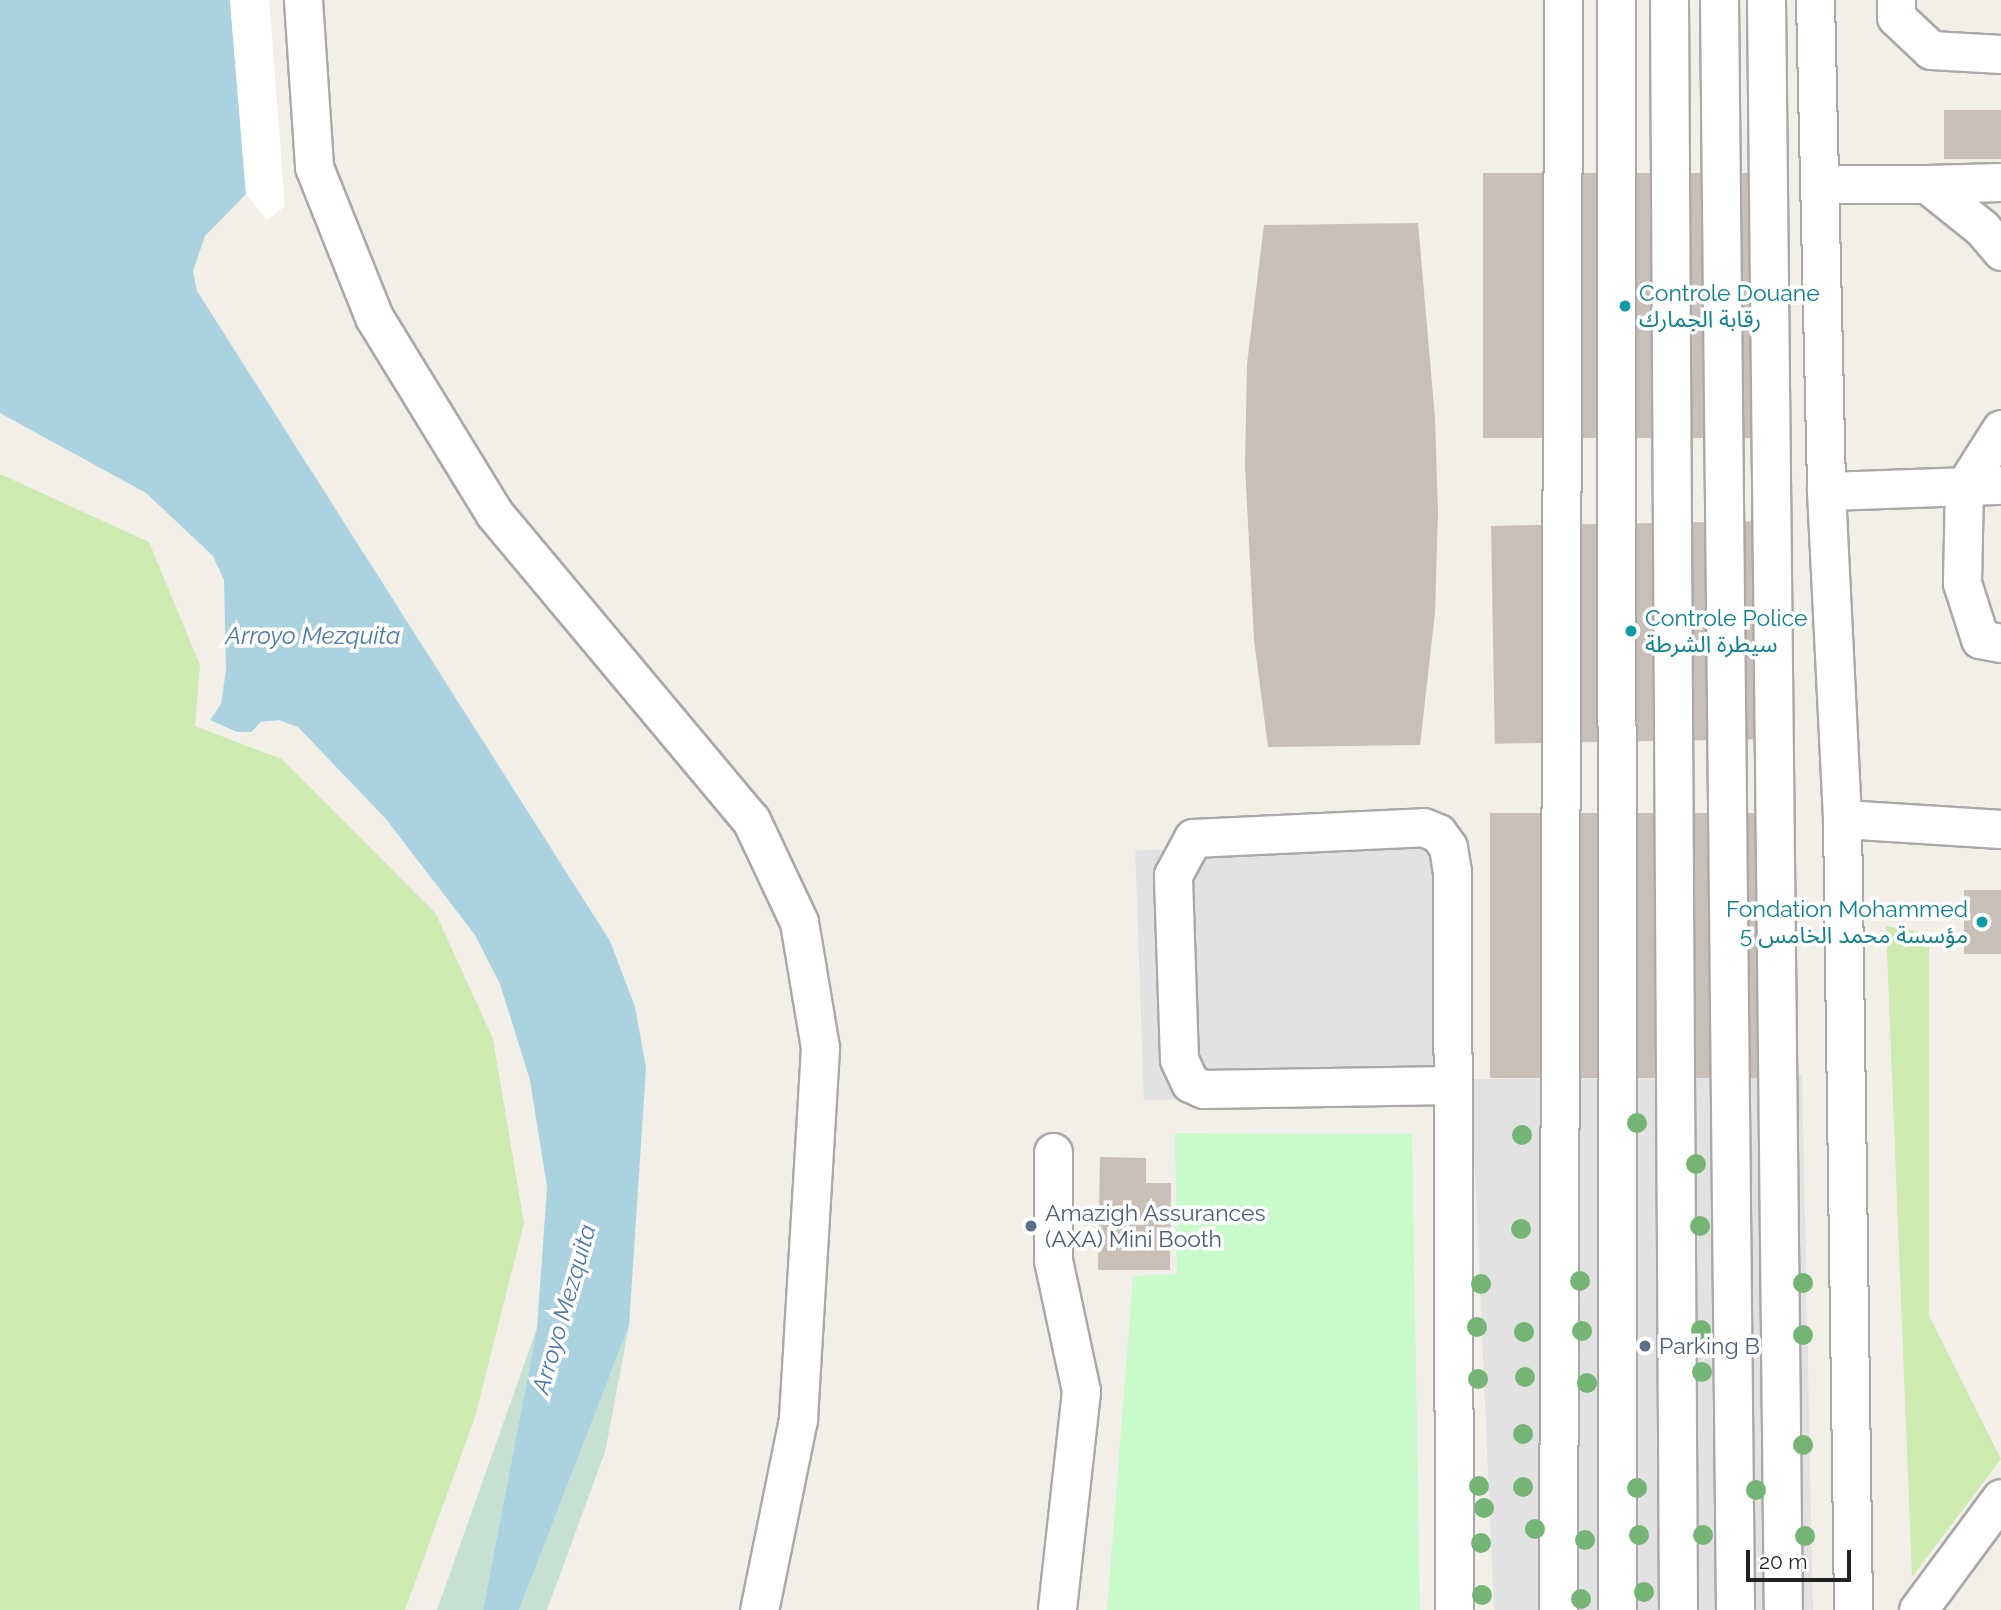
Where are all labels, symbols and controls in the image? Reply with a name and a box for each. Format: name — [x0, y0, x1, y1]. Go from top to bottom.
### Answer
place label: Controle Douane رقابة الجمارك — [1639, 279, 1820, 333]
marker: Controle Douane رقابة الجمارك — [1617, 298, 1633, 314]
place label: Controle Police سيطرة الشرطة — [1645, 604, 1808, 658]
water label: Arroyo Mezquita — [226, 622, 400, 650]
marker: Controle Police سيطرة الشرطة — [1623, 623, 1639, 639]
place label: Fondation Mohammed 5 مؤسسة محمد الخامس — [1726, 895, 1968, 949]
marker: Fondation Mohammed 5 مؤسسة محمد الخامس — [1974, 914, 1990, 930]
place label: Amazigh Assurances (AXA) Mini Booth — [1045, 1199, 1266, 1253]
marker: Amazigh Assurances (AXA) Mini Booth — [1023, 1218, 1039, 1234]
water label: Arroyo Mezquita — [526, 1221, 602, 1397]
place label: Parking B — [1659, 1332, 1760, 1360]
marker: Parking B — [1637, 1338, 1653, 1354]
scale bar — [1749, 1536, 1854, 1580]
text: 20 m — [1759, 1549, 1807, 1574]

